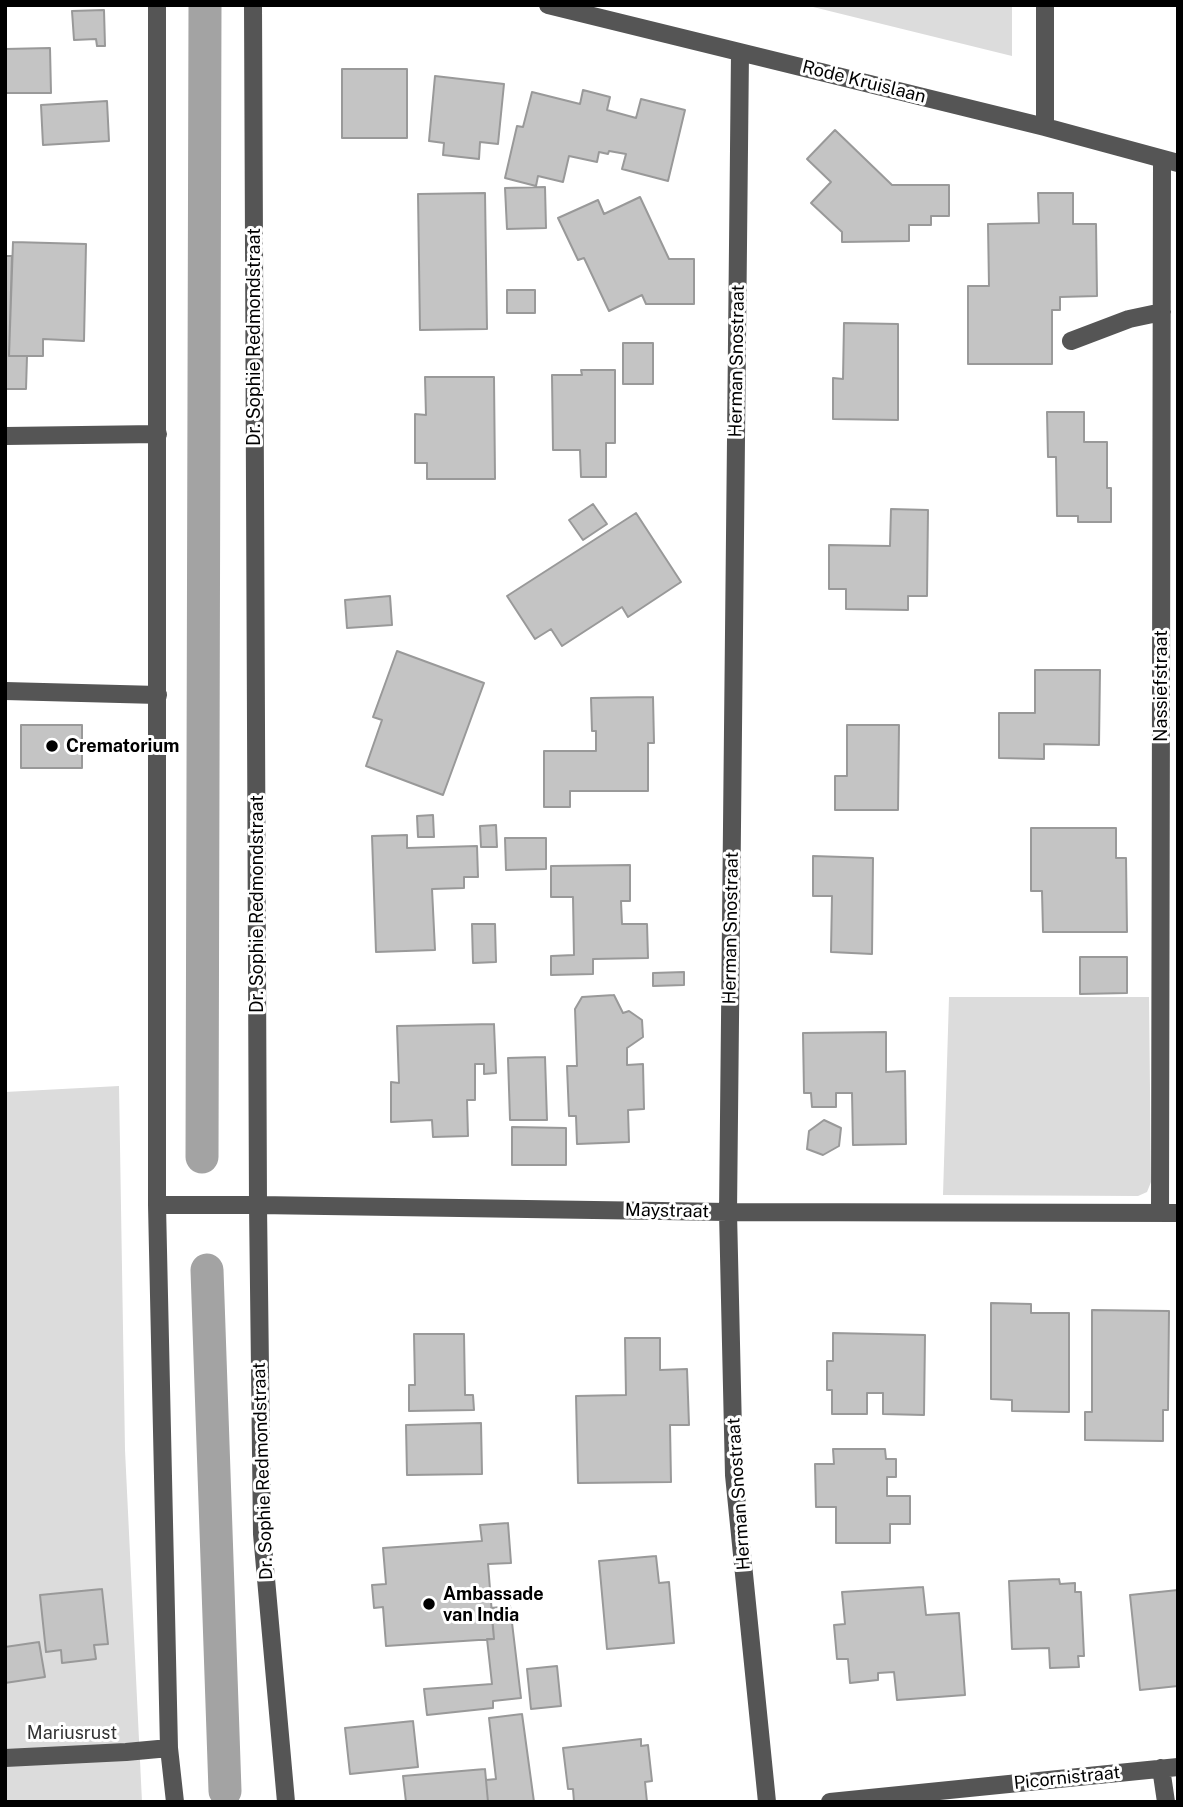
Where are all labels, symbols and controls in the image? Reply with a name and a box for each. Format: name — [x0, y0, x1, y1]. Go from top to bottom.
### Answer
street label: Rode Kruislaan — [800, 56, 928, 108]
street label: Dr. Sophie Redmondstraat — [243, 228, 265, 446]
street label: Herman Snostraat — [725, 284, 749, 438]
street label: Nassiefstraat — [1150, 630, 1172, 742]
place label: Crematorium — [66, 735, 179, 757]
marker: Crematorium — [44, 738, 60, 754]
street label: Dr. Sophie Redmondstraat — [246, 795, 268, 1013]
street label: Herman Snostraat — [719, 851, 743, 1005]
street label: Maystraat — [625, 1199, 709, 1223]
street label: Dr. Sophie Redmondstraat — [248, 1362, 278, 1580]
street label: Herman Snostraat — [723, 1417, 755, 1571]
place label: Ambassade van India — [443, 1583, 544, 1626]
marker: Ambassade van India — [421, 1596, 437, 1612]
park label: Mariusrust — [27, 1722, 117, 1744]
street label: Picornistraat — [1013, 1762, 1121, 1794]

